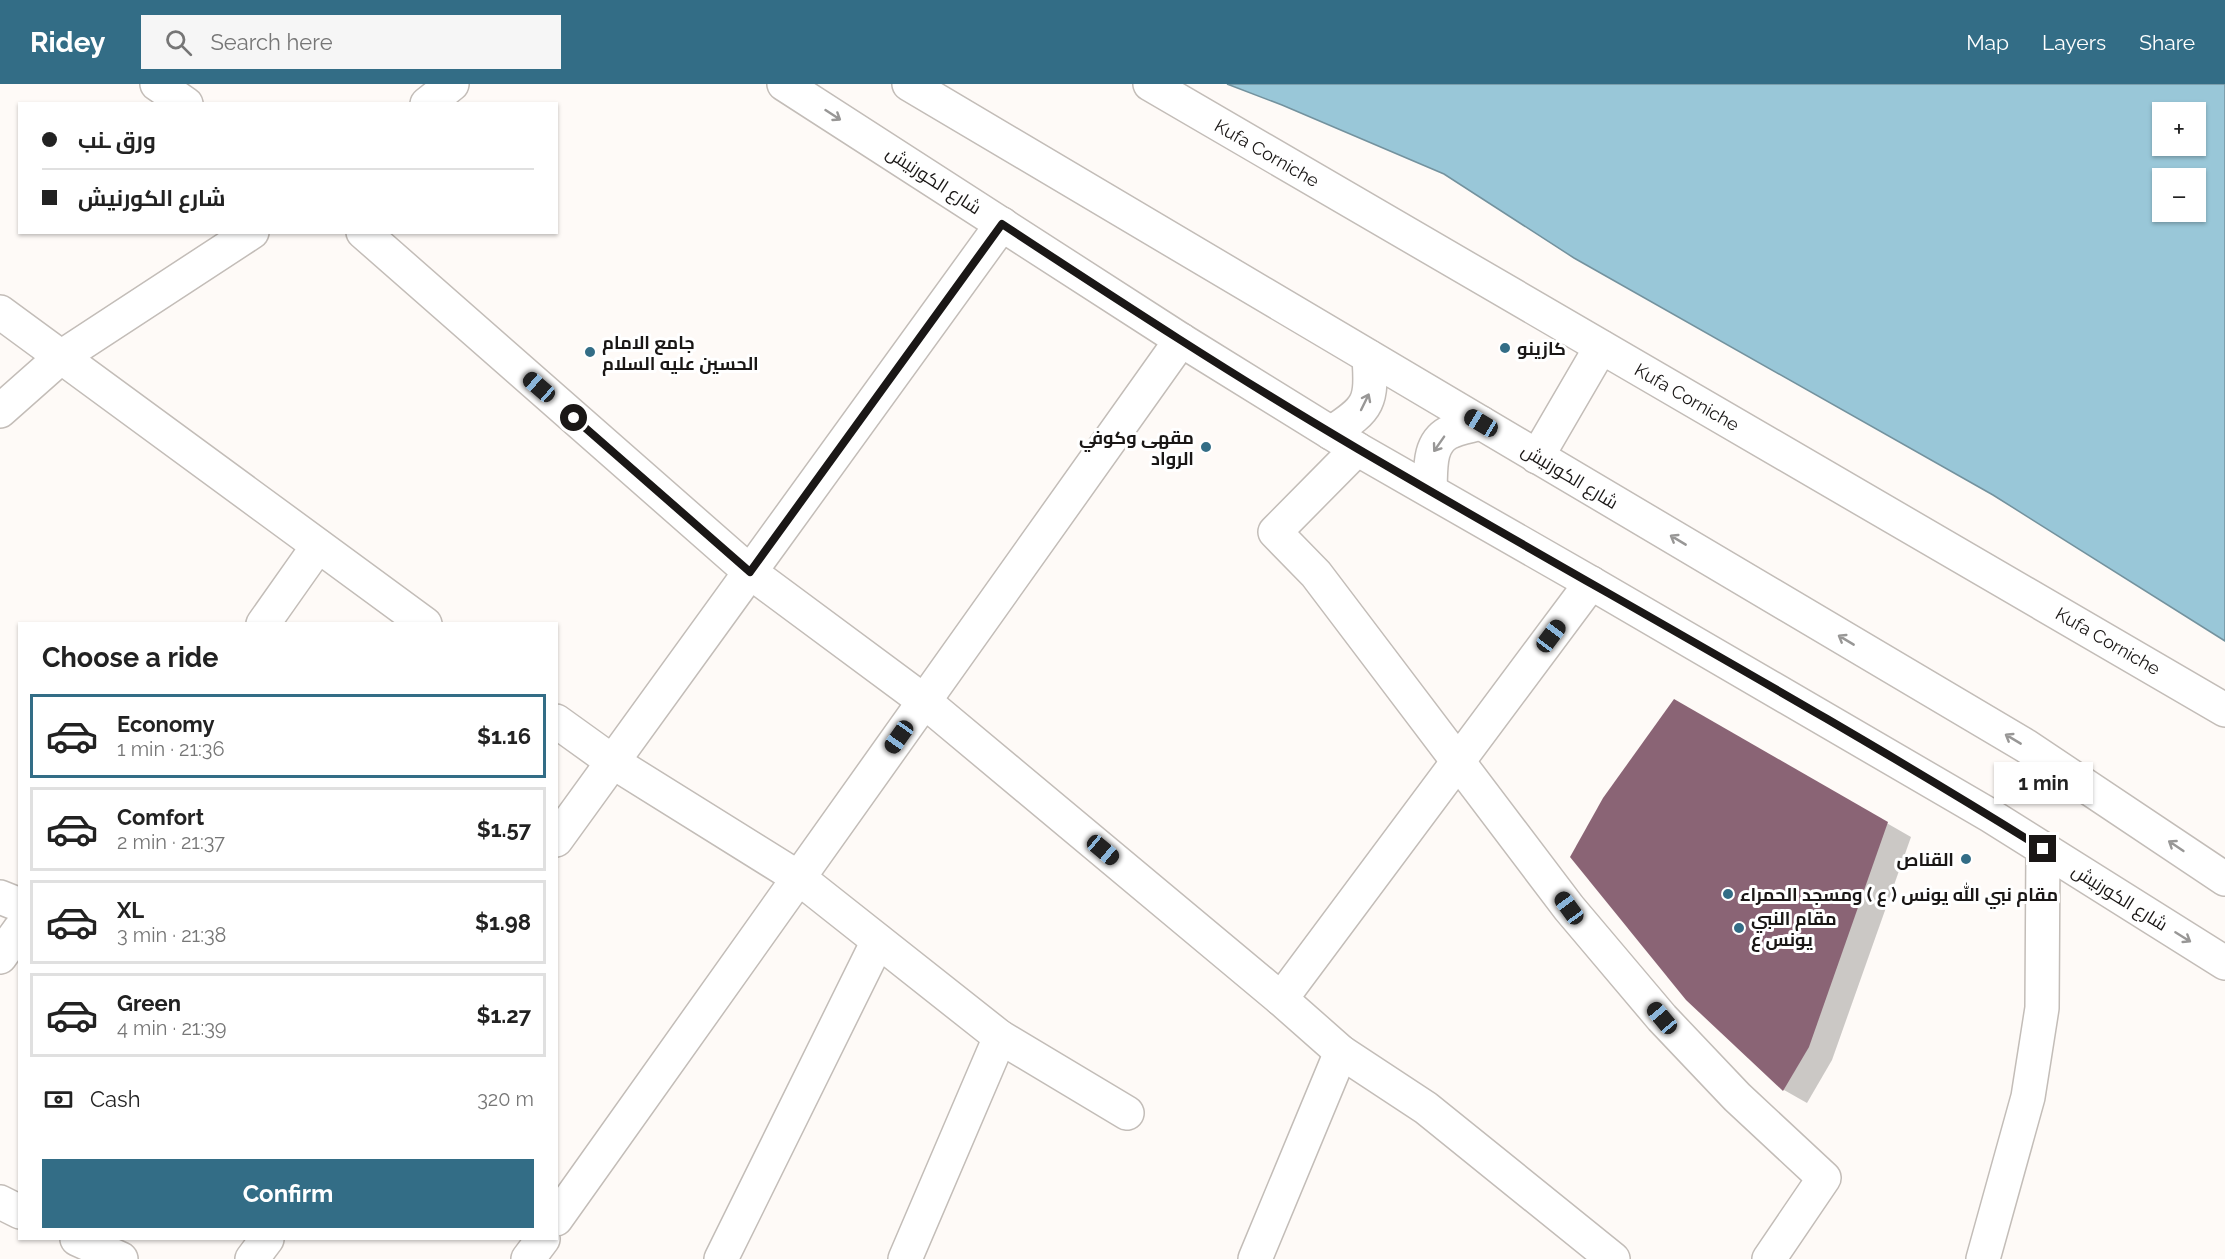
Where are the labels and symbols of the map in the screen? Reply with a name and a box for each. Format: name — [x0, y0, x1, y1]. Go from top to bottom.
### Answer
one-way arrow — [824, 110, 841, 122]
street label: Kufa Corniche — [1211, 115, 1323, 192]
street label: شارع الكورنيش — [882, 142, 985, 220]
place label: جامع الامام الحسين عليه السلام — [602, 332, 759, 376]
place label: كازينو — [1517, 338, 1566, 360]
marker: كازينو — [1498, 341, 1512, 355]
marker: جامع الامام الحسين عليه السلام — [583, 345, 597, 359]
street label: Kufa Corniche — [1631, 359, 1743, 436]
car — [520, 368, 558, 406]
one-way arrow — [1360, 394, 1372, 412]
route start — [560, 404, 587, 431]
car — [1461, 406, 1501, 440]
place label: مقهى وكوفي الرواد — [1079, 427, 1194, 470]
one-way arrow — [1433, 436, 1446, 452]
street label: شارع الكورنيش — [1517, 439, 1622, 515]
marker: مقهى وكوفي الرواد — [1199, 440, 1213, 454]
one-way arrow — [1670, 534, 1687, 546]
street label: Kufa Corniche — [2052, 603, 2164, 680]
car — [1533, 616, 1569, 656]
one-way arrow — [1838, 633, 1855, 645]
car — [881, 717, 917, 757]
one-way arrow — [2005, 733, 2023, 744]
callout: 1 min — [1994, 762, 2092, 804]
car — [1083, 832, 1123, 868]
route end — [2029, 835, 2056, 862]
one-way arrow — [2168, 840, 2185, 853]
place label: القناص — [1897, 849, 1954, 871]
marker: القناص — [1959, 852, 1973, 866]
street label: شارع الكورنيش — [2067, 859, 2172, 936]
place label: مقام نبي الله يونس ( ع ) ومسجد الحمراء — [1740, 882, 2058, 910]
marker: مقام نبي الله يونس ( ع ) ومسجد الحمراء — [1721, 887, 1735, 901]
car — [1551, 888, 1587, 928]
place label: مقام النبي يونس ع — [1751, 908, 1837, 952]
marker: مقام النبي يونس ع — [1732, 921, 1746, 935]
one-way arrow — [2175, 931, 2191, 943]
car — [1644, 998, 1680, 1038]

